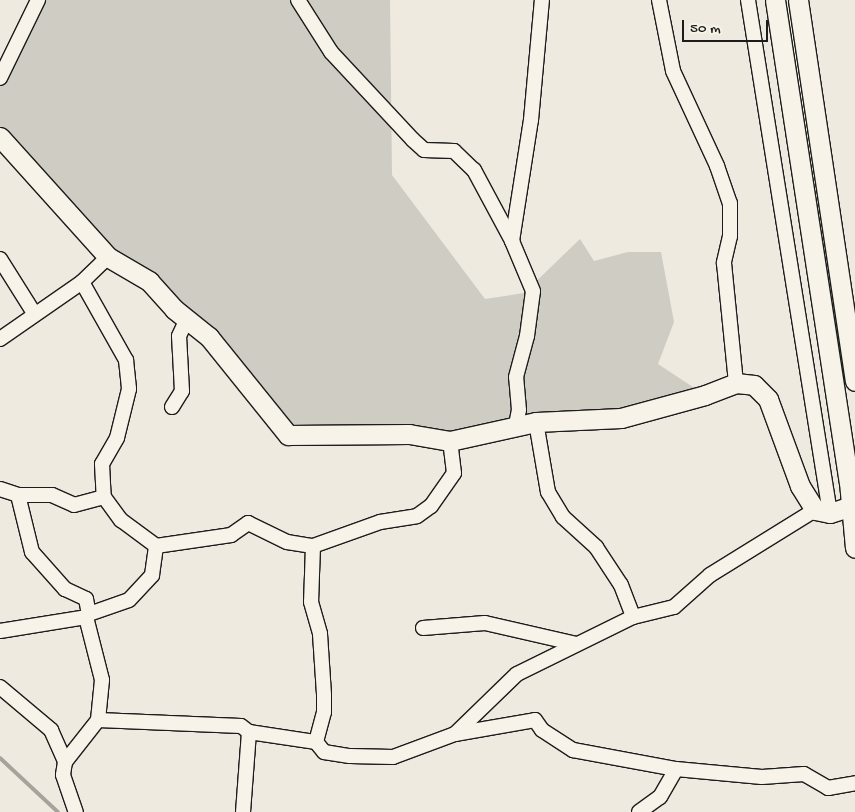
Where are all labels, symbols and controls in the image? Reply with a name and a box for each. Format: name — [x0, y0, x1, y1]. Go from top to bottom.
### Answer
scale bar — [685, 10, 771, 42]
text: 50 m — [690, 20, 721, 38]

